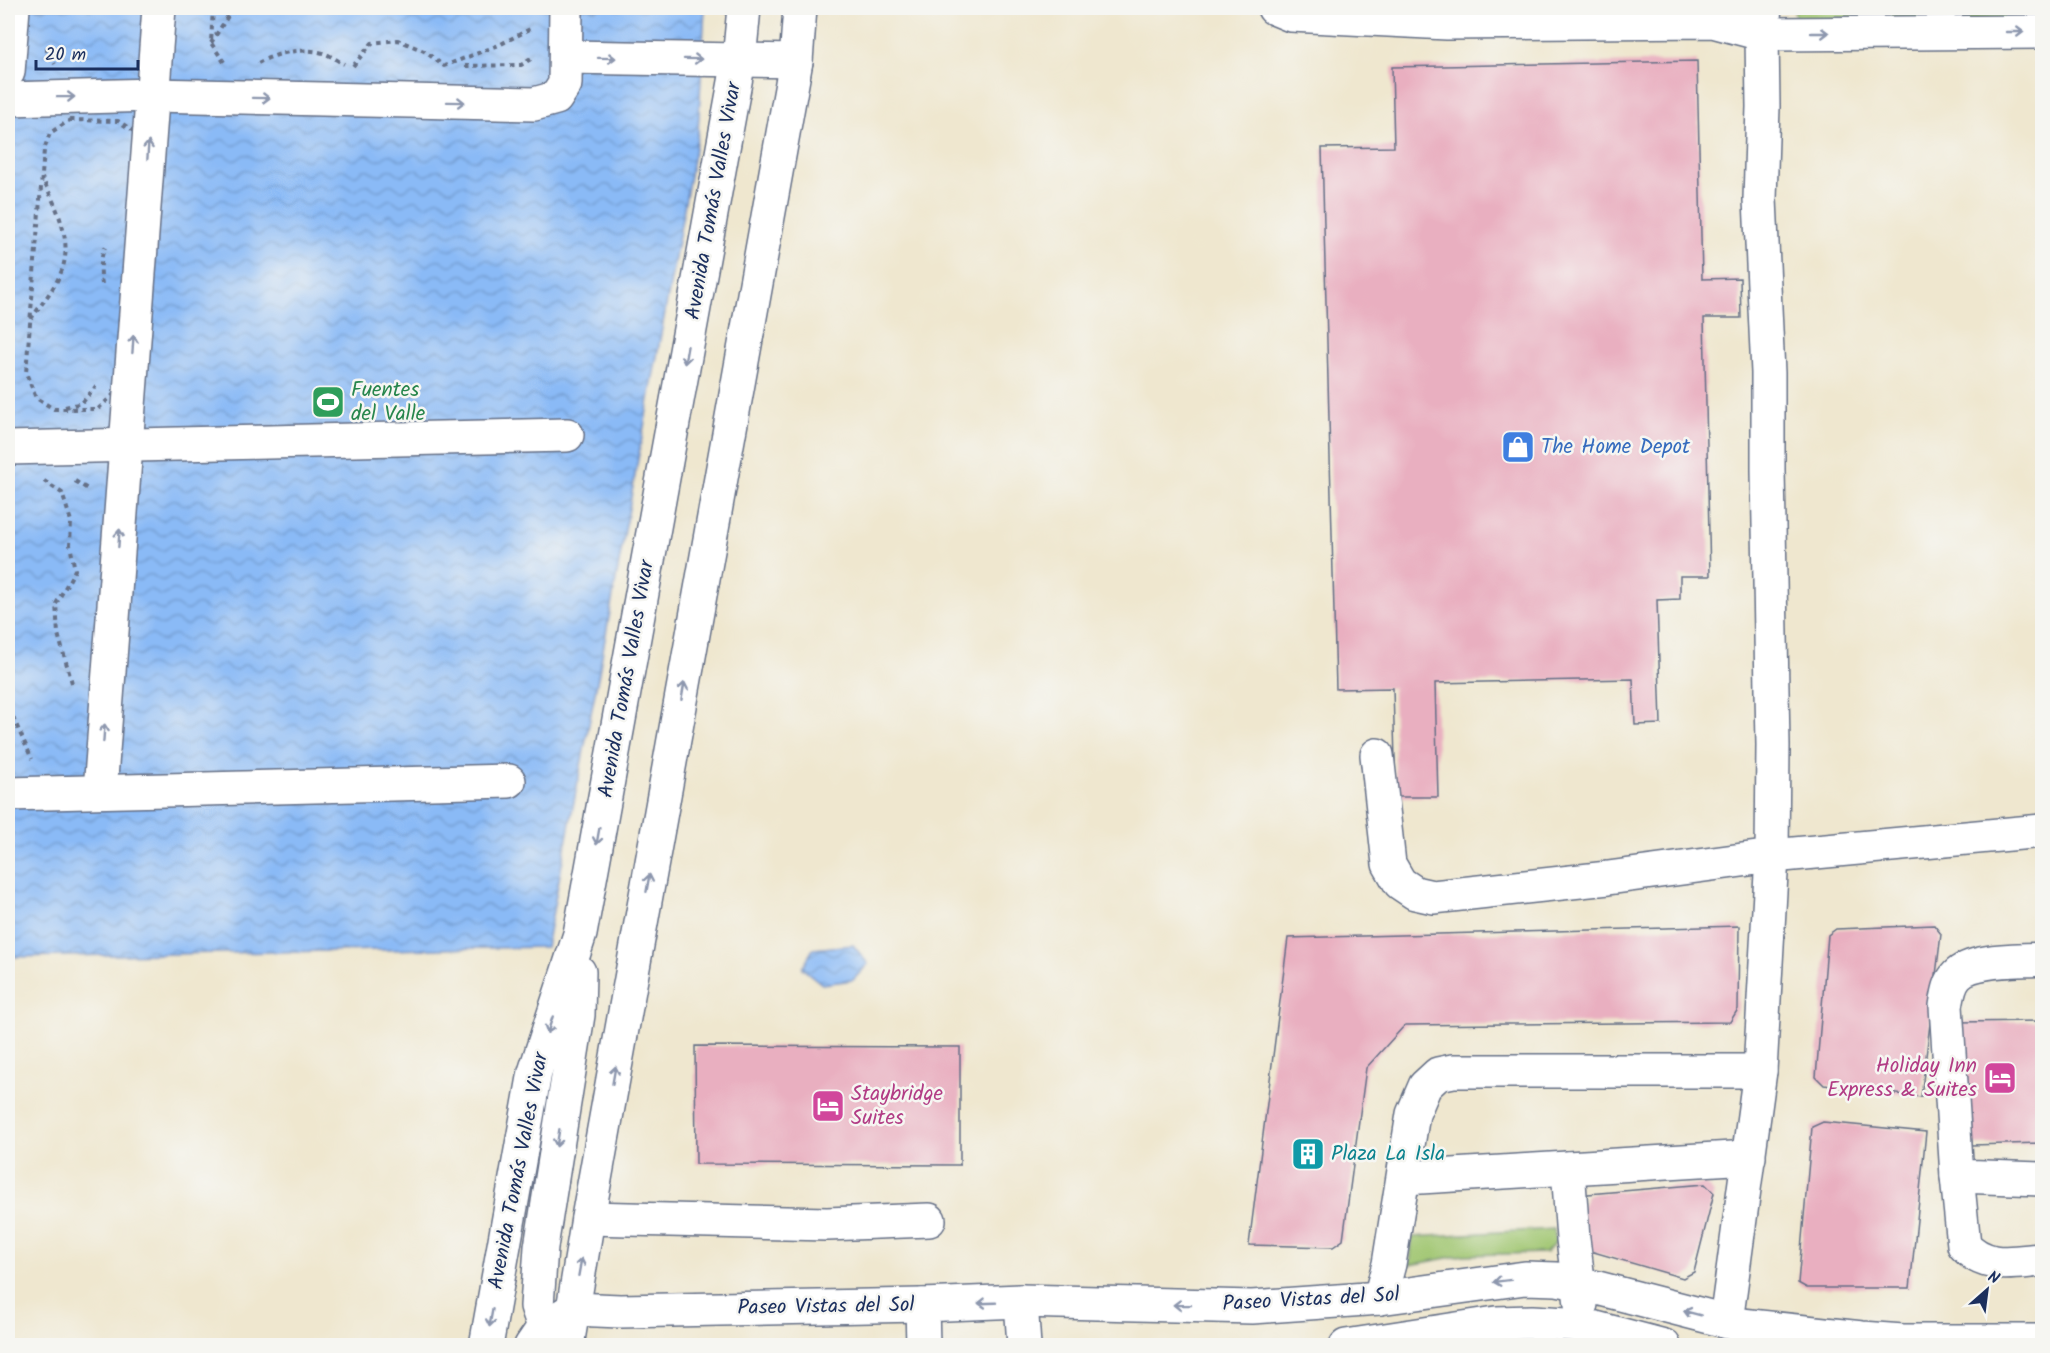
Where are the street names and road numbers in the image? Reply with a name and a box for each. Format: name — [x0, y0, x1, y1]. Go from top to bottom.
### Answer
street label: Avenida Tomás Valles Vivar — [677, 79, 751, 322]
street label: Avenida Tomás Valles Vivar — [590, 557, 664, 800]
street label: Avenida Tomás Valles Vivar — [480, 1049, 558, 1292]
street label: Paseo Vistas del Sol — [1222, 1279, 1400, 1321]
street label: Paseo Vistas del Sol — [737, 1289, 915, 1325]

